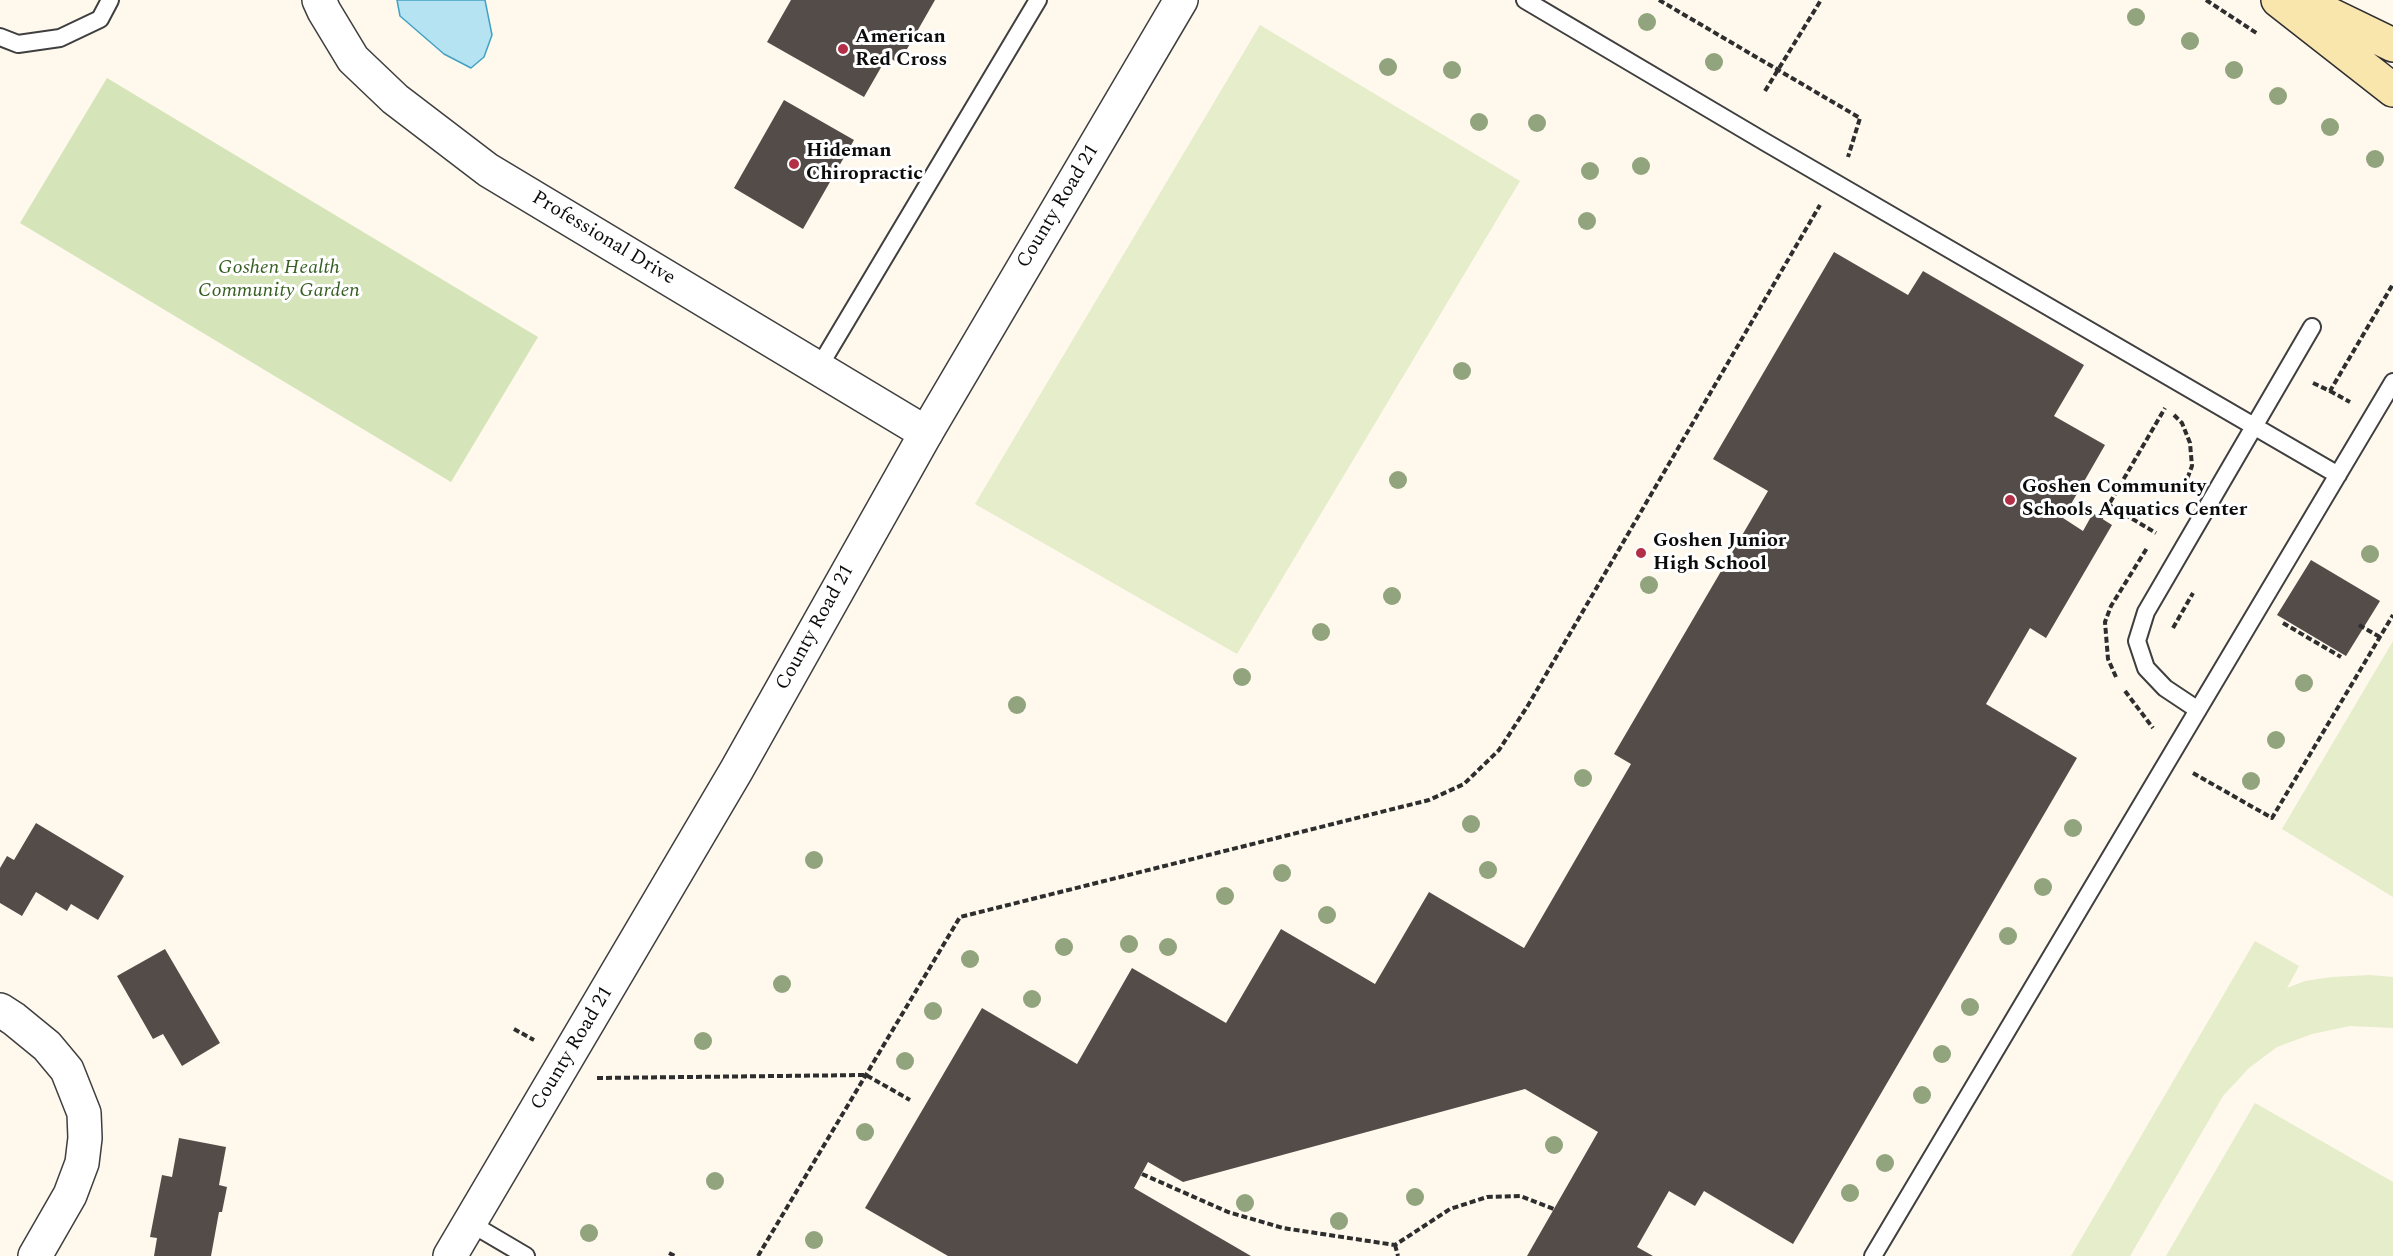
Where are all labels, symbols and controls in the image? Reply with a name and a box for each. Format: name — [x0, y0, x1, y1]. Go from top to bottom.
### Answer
place label: American Red Cross — [855, 26, 947, 73]
marker: American Red Cross — [836, 42, 850, 56]
place label: Hideman Chiropractic — [806, 140, 923, 187]
street label: County Road 21 — [1013, 141, 1105, 273]
marker: Hideman Chiropractic — [787, 157, 801, 171]
street label: Professional Drive — [527, 187, 679, 291]
park label: Goshen Health Community Garden — [198, 257, 360, 304]
place label: Goshen Community Schools Aquatics Center — [2022, 476, 2247, 523]
marker: Goshen Community Schools Aquatics Center — [2003, 493, 2017, 507]
place label: Goshen Junior High School — [1653, 530, 1786, 577]
marker: Goshen Junior High School — [1634, 546, 1648, 560]
street label: County Road 21 — [772, 561, 860, 695]
street label: County Road 21 — [527, 983, 619, 1115]

